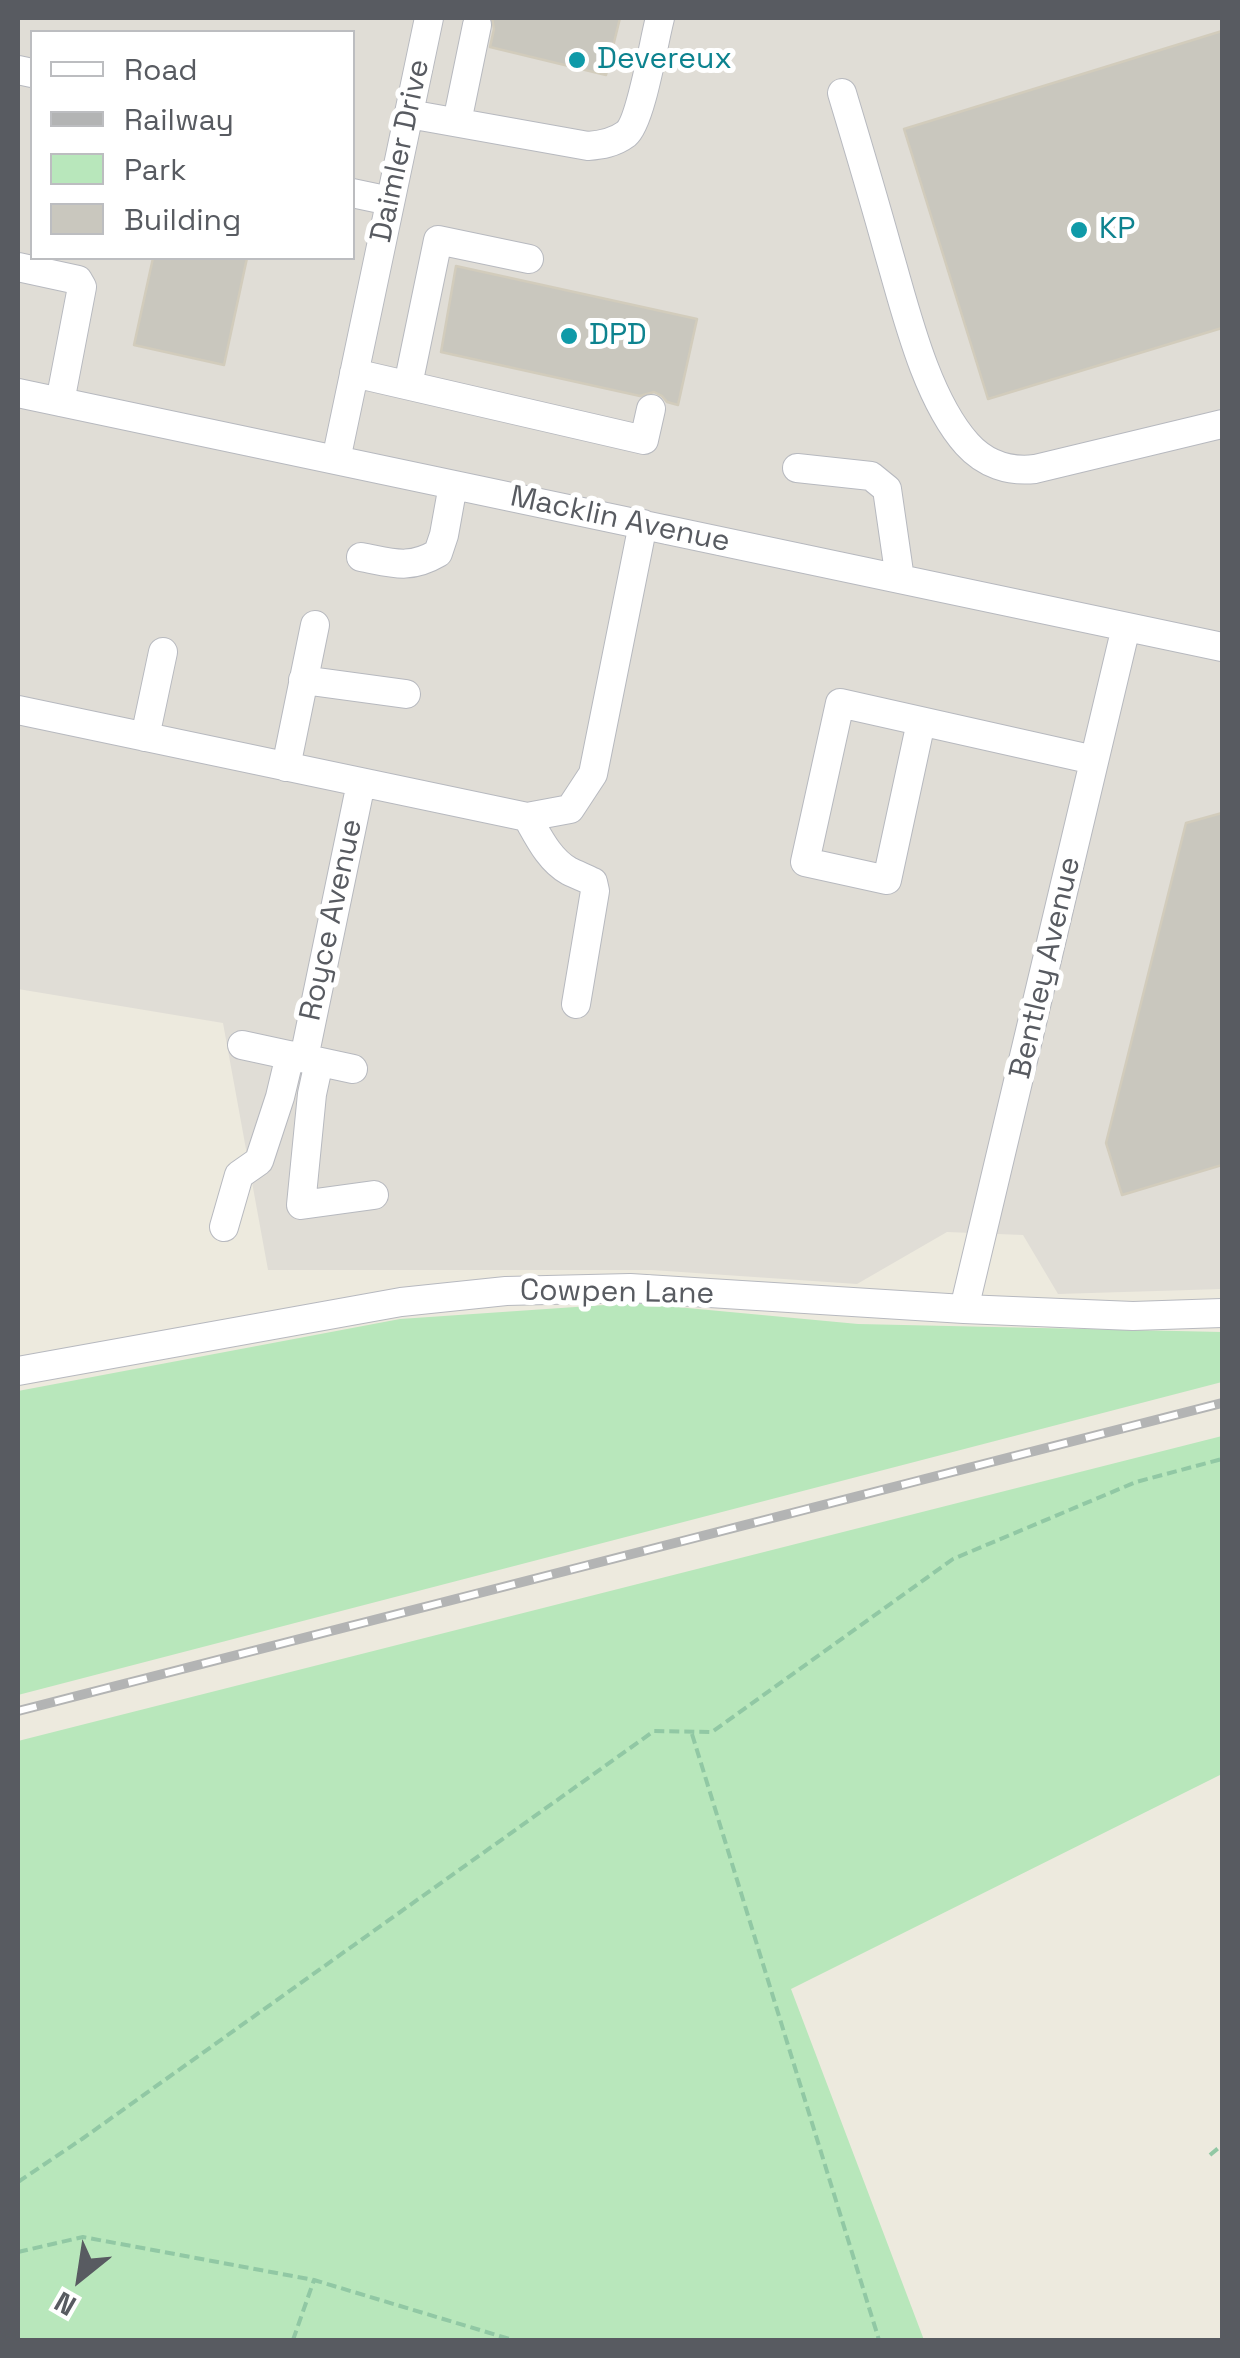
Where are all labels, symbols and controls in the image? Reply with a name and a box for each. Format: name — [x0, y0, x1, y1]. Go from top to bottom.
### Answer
legend — [30, 30, 355, 260]
place label: Devereux — [597, 42, 732, 78]
marker: Devereux — [566, 49, 588, 71]
text: Road — [124, 50, 198, 89]
street label: Daimler Drive — [364, 56, 438, 246]
text: Railway — [124, 100, 234, 139]
text: Park — [124, 150, 186, 189]
text: Building — [124, 200, 241, 239]
place label: KP — [1099, 212, 1135, 248]
marker: KP — [1068, 219, 1090, 241]
place label: DPD — [589, 318, 647, 354]
marker: DPD — [558, 325, 580, 347]
street label: Macklin Avenue — [507, 479, 733, 561]
street label: Royce Avenue — [293, 816, 371, 1024]
street label: Bentley Avenue — [1003, 854, 1089, 1082]
street label: Cowpen Lane — [519, 1273, 715, 1313]
north arrow — [30, 2228, 130, 2328]
text: N — [48, 2284, 82, 2324]

